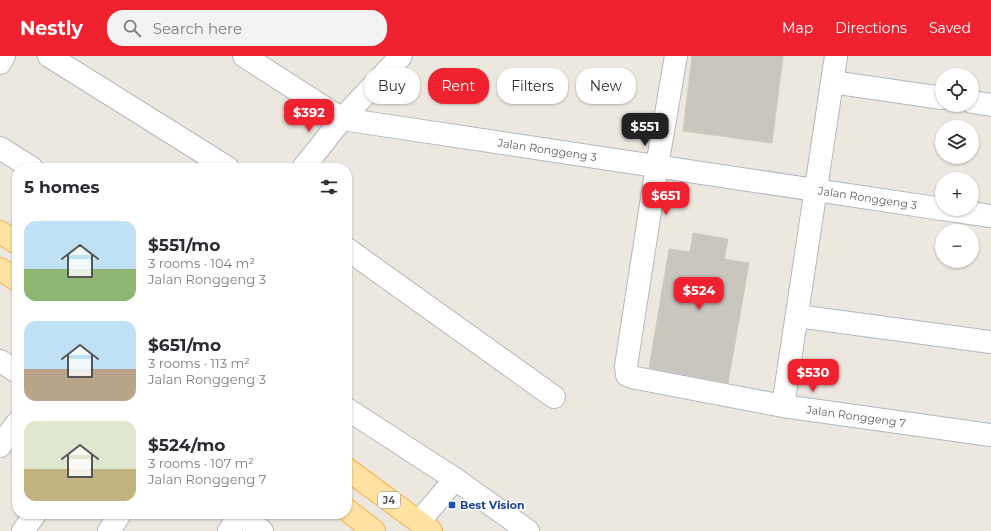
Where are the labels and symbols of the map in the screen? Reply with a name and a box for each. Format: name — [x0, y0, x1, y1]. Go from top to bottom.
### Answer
pin: $392 — [285, 99, 333, 133]
pin: $551 — [621, 113, 669, 147]
street label: Jalan Ronggeng 3 — [496, 135, 598, 164]
pin: $651 — [642, 182, 690, 216]
street label: Jalan Ronggeng 3 — [816, 183, 918, 212]
pin: $524 — [675, 277, 723, 311]
pin: $530 — [789, 359, 837, 393]
street label: Jalan Ronggeng 7 — [805, 402, 907, 430]
road number: J4 — [378, 492, 400, 508]
place label: Best Vision — [460, 498, 525, 512]
marker: Best Vision — [447, 500, 457, 510]

